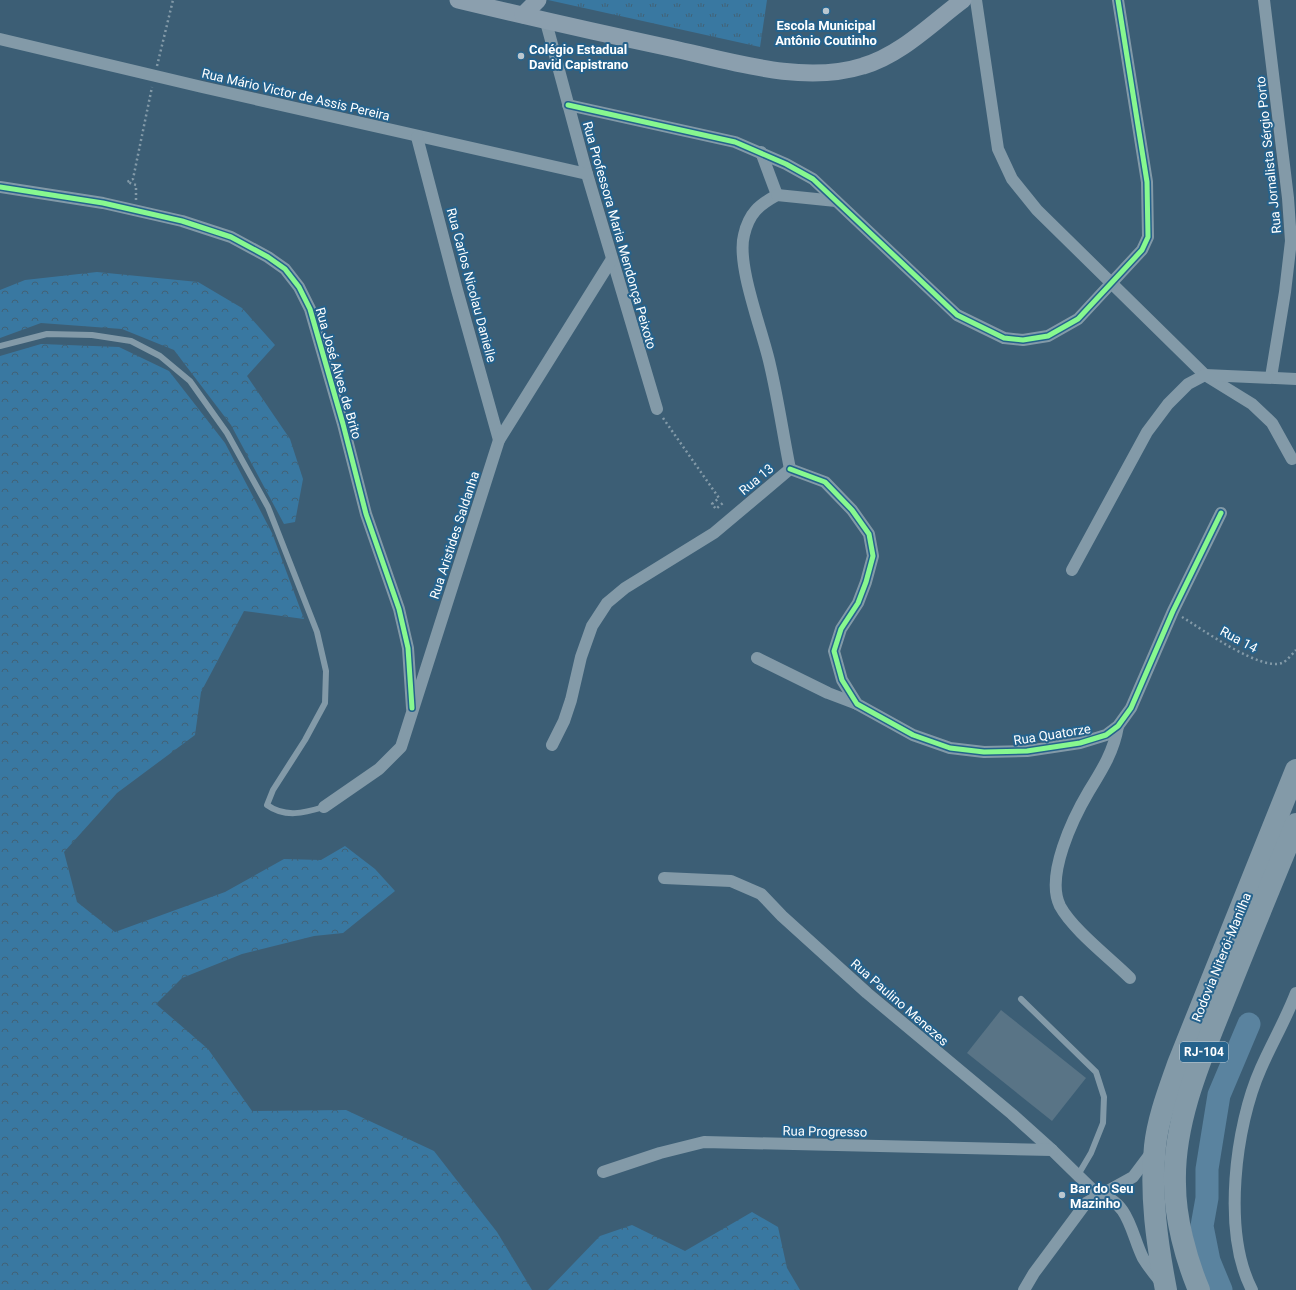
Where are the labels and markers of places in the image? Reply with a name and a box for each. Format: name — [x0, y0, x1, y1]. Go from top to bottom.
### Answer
marker: Escola Municipal Antônio Coutinho — [821, 6, 831, 16]
place label: Escola Municipal Antônio Coutinho — [775, 18, 877, 48]
place label: Colégio Estadual David Capistrano — [529, 42, 628, 72]
marker: Colégio Estadual David Capistrano — [516, 51, 526, 61]
place label: Bar do Seu Mazinho — [1070, 1181, 1133, 1211]
marker: Bar do Seu Mazinho — [1057, 1190, 1067, 1200]

